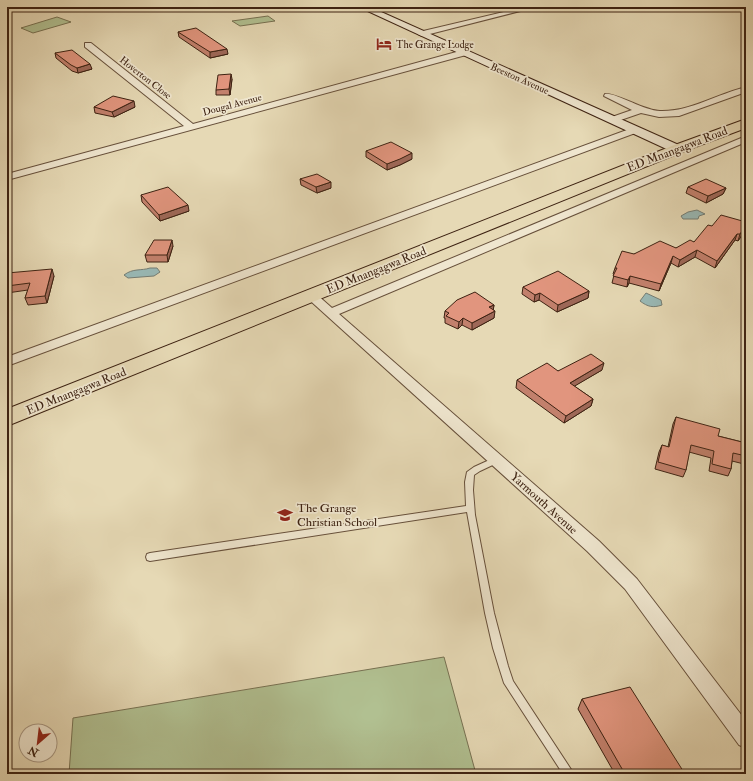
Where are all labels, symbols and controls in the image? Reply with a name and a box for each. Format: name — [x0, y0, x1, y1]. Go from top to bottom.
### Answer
hotel icon: The Grange Lodge — [375, 35, 393, 53]
place label: The Grange Lodge — [396, 39, 474, 51]
street label: Hoverton Close — [117, 54, 174, 102]
street label: Beeston Avenue — [489, 61, 551, 97]
street label: Dougal Avenue — [201, 91, 263, 119]
street label: ED Mnangagwa Road — [625, 123, 730, 176]
street label: ED Mnangagwa Road — [324, 244, 428, 297]
street label: ED Mnangagwa Road — [24, 365, 128, 418]
street label: Yarmouth Avenue — [507, 469, 580, 537]
place label: The Grange Christian School — [297, 501, 377, 530]
school or university icon: The Grange Christian School — [276, 506, 294, 524]
north arrow — [18, 723, 58, 763]
text: N — [25, 743, 42, 760]

